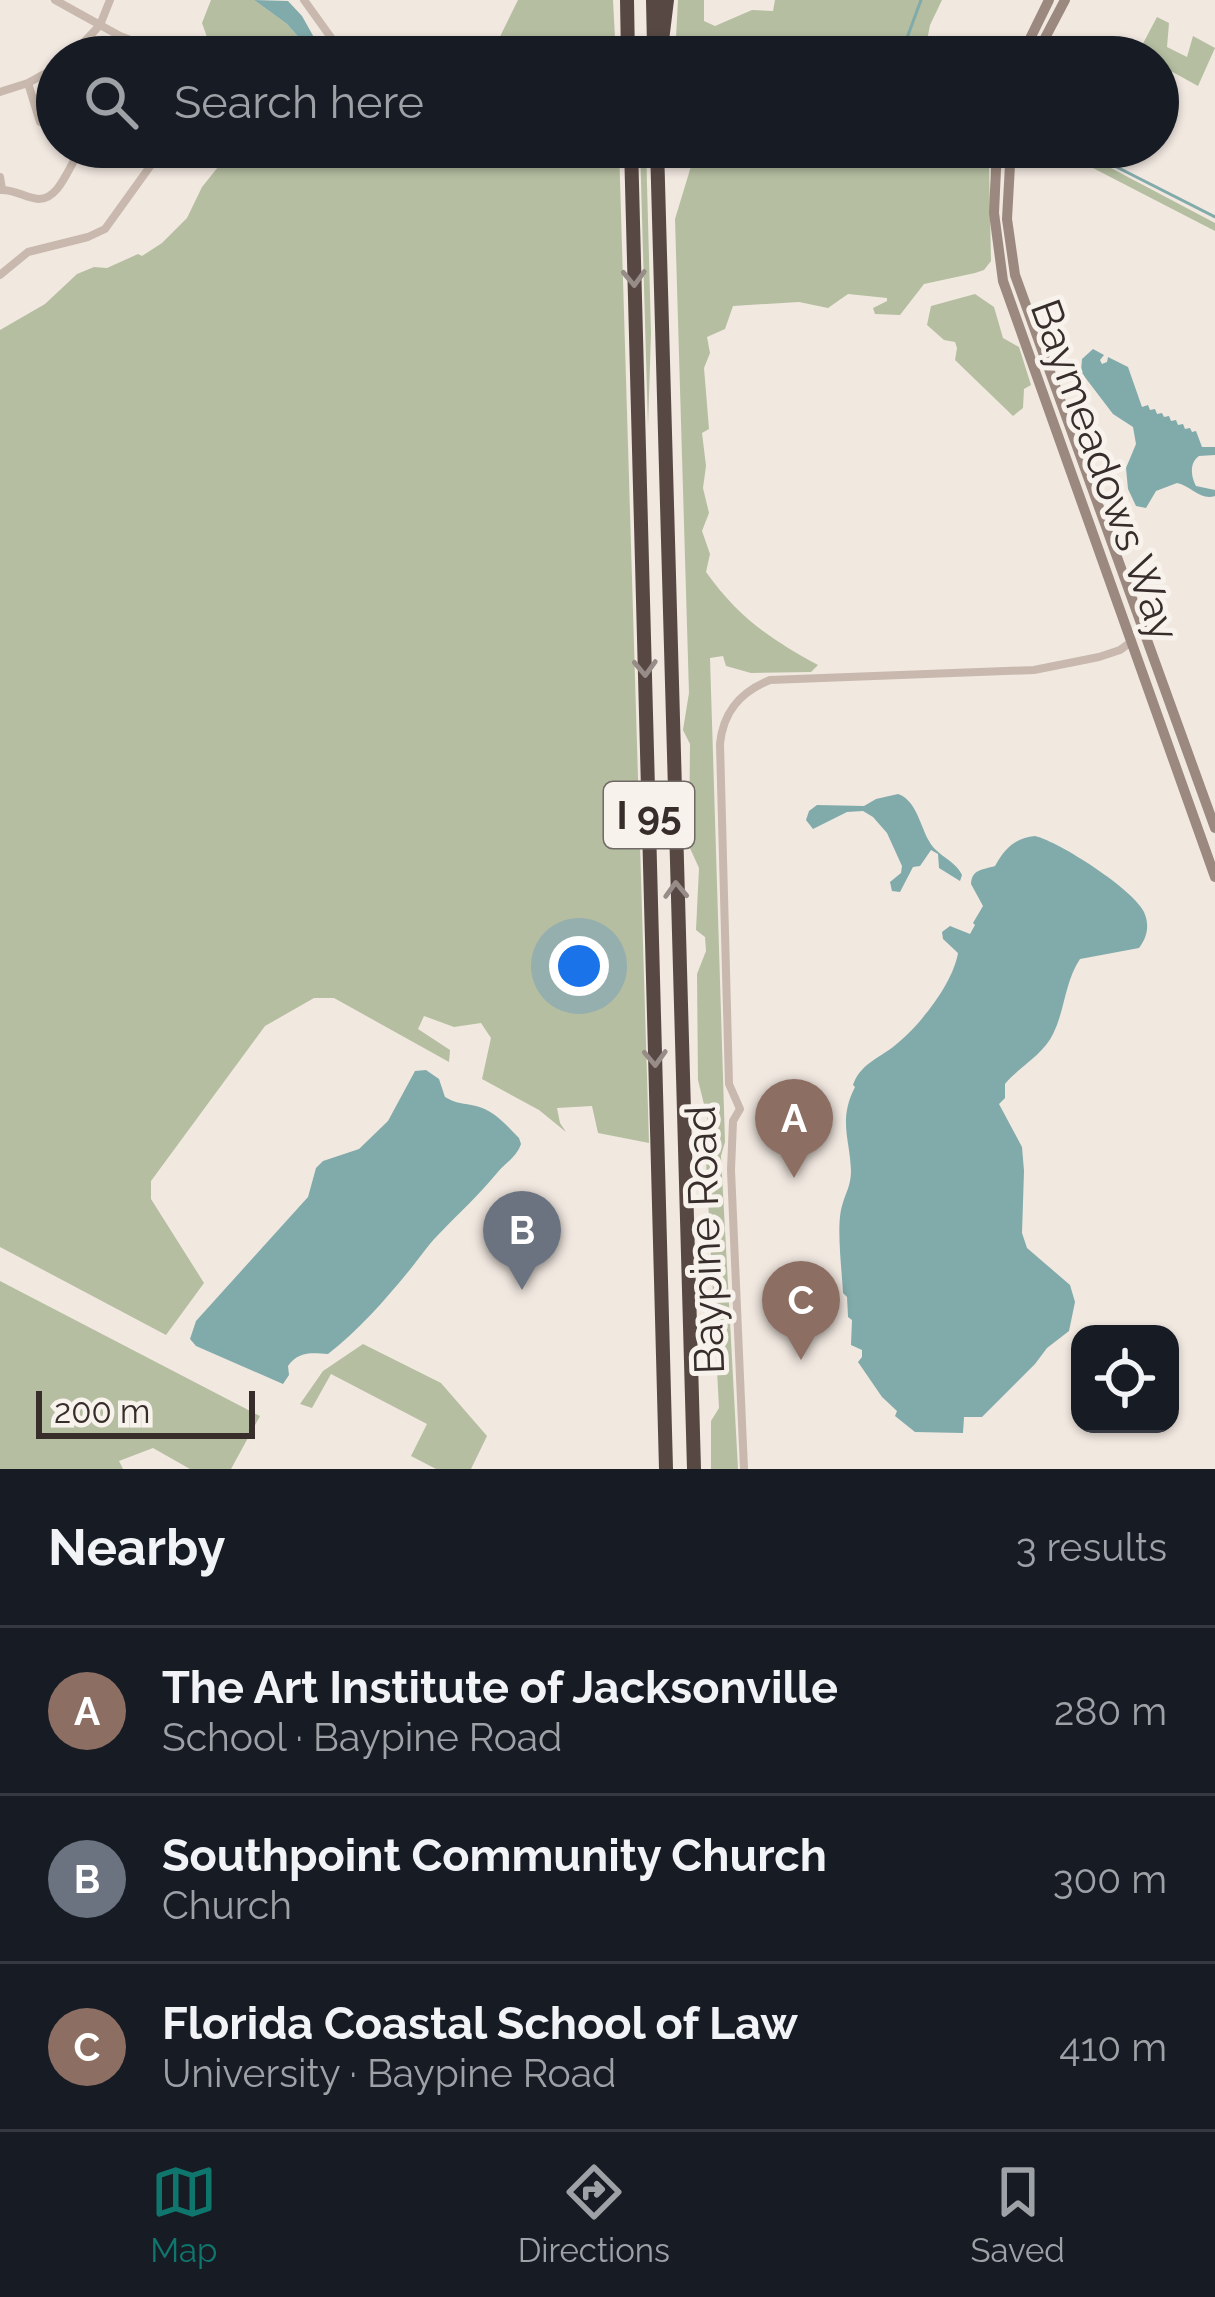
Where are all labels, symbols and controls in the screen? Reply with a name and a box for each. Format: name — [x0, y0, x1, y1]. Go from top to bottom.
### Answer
search box — [36, 36, 1179, 168]
icon: search — [78, 69, 144, 135]
text: Search here — [174, 76, 424, 129]
one-way arrow — [621, 269, 647, 288]
street label: Baymeadows Way — [1021, 293, 1189, 647]
one-way arrow — [631, 659, 657, 678]
road number: I 95 — [604, 782, 694, 848]
one-way arrow — [664, 880, 690, 899]
your location — [549, 936, 609, 996]
one-way arrow — [642, 1049, 668, 1068]
pin: A — [755, 1079, 833, 1178]
street label: Baypine Road — [676, 1105, 734, 1375]
pin: B — [483, 1191, 561, 1290]
pin: C — [762, 1261, 840, 1360]
map controls — [1071, 1325, 1179, 1433]
button: locate — [1071, 1325, 1179, 1433]
scale bar — [36, 1385, 255, 1438]
text: 200 m — [54, 1392, 150, 1431]
text: Nearby — [48, 1517, 225, 1577]
text: 3 results — [1016, 1524, 1167, 1570]
text: The Art Institute of Jacksonville — [162, 1661, 838, 1714]
text: A — [74, 1688, 100, 1734]
text: 280 m — [1054, 1688, 1167, 1734]
text: School · Baypine Road — [162, 1714, 562, 1760]
text: Southpoint Community Church — [162, 1829, 827, 1882]
text: B — [74, 1856, 100, 1902]
text: 300 m — [1053, 1856, 1167, 1902]
text: Church — [162, 1882, 292, 1928]
text: Florida Coastal School of Law — [162, 1997, 798, 2050]
text: C — [74, 2024, 100, 2070]
text: 410 m — [1059, 2024, 1167, 2070]
text: University · Baypine Road — [162, 2050, 616, 2096]
tab: Map — [150, 2159, 217, 2270]
tab: Directions — [518, 2159, 670, 2270]
tab: Saved — [970, 2159, 1065, 2270]

